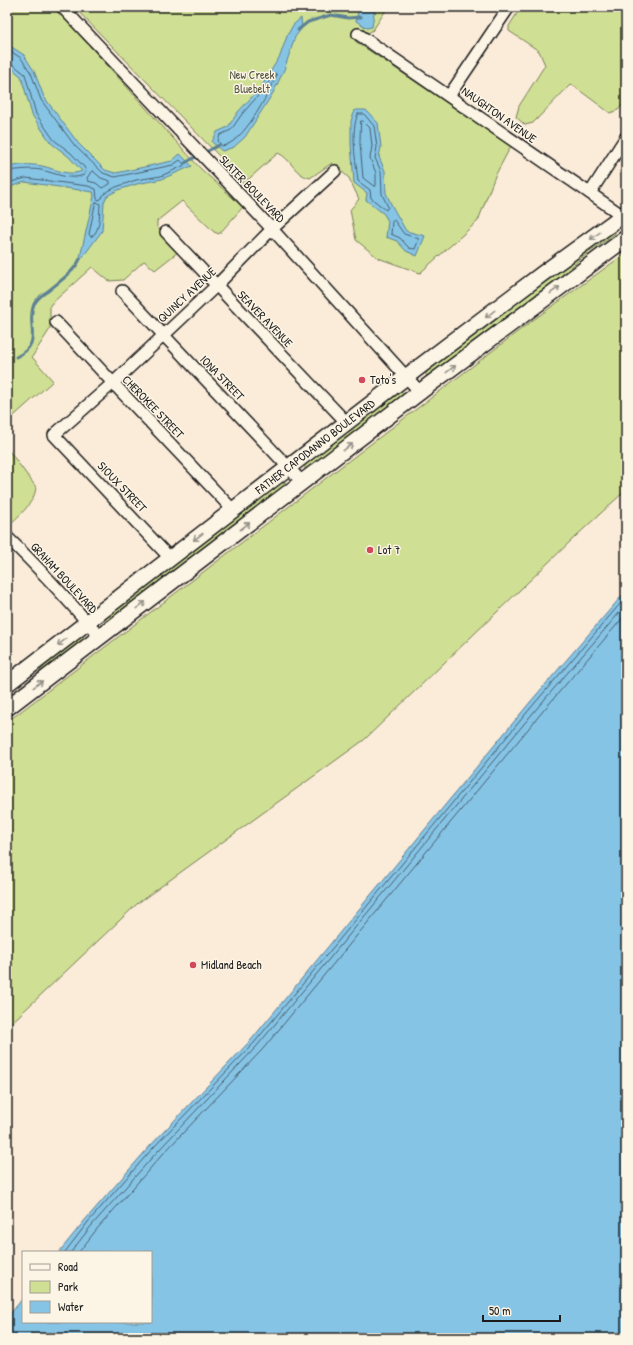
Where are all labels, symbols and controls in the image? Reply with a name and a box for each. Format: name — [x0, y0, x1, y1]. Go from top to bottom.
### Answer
park label: New Creek Bluebelt — [229, 66, 275, 97]
street label: NAUGHTON AVENUE — [458, 82, 541, 147]
street label: SLATER BOULEVARD — [216, 151, 289, 226]
one-way arrow — [589, 232, 600, 240]
street label: QUINCY AVENUE — [154, 263, 220, 326]
street label: SEAVER AVENUE — [234, 286, 297, 351]
one-way arrow — [550, 286, 561, 295]
one-way arrow — [485, 309, 496, 318]
street label: IONA STREET — [196, 351, 249, 404]
one-way arrow — [446, 364, 457, 373]
street label: CHEROKEE STREET — [119, 371, 188, 442]
place label: Toto's — [370, 371, 396, 388]
marker: Toto's — [357, 375, 367, 385]
street label: FATHER CAPODANNO BOULEVARD — [251, 395, 379, 498]
one-way arrow — [342, 443, 353, 452]
street label: SIOUX STREET — [94, 458, 151, 516]
one-way arrow — [239, 522, 250, 530]
one-way arrow — [193, 532, 204, 541]
street label: GRAHAM BOULEVARD — [27, 538, 102, 617]
place label: Lot 7 — [378, 541, 400, 558]
marker: Lot 7 — [365, 545, 375, 555]
one-way arrow — [136, 601, 147, 609]
one-way arrow — [57, 637, 68, 646]
one-way arrow — [32, 680, 43, 688]
place label: Midland Beach — [201, 956, 262, 973]
marker: Midland Beach — [188, 960, 198, 970]
legend — [22, 1251, 152, 1323]
text: Road — [58, 1258, 78, 1275]
text: Park — [58, 1278, 78, 1295]
scale bar — [483, 1297, 560, 1323]
text: Water — [58, 1298, 84, 1315]
text: 50 m — [489, 1302, 510, 1319]

